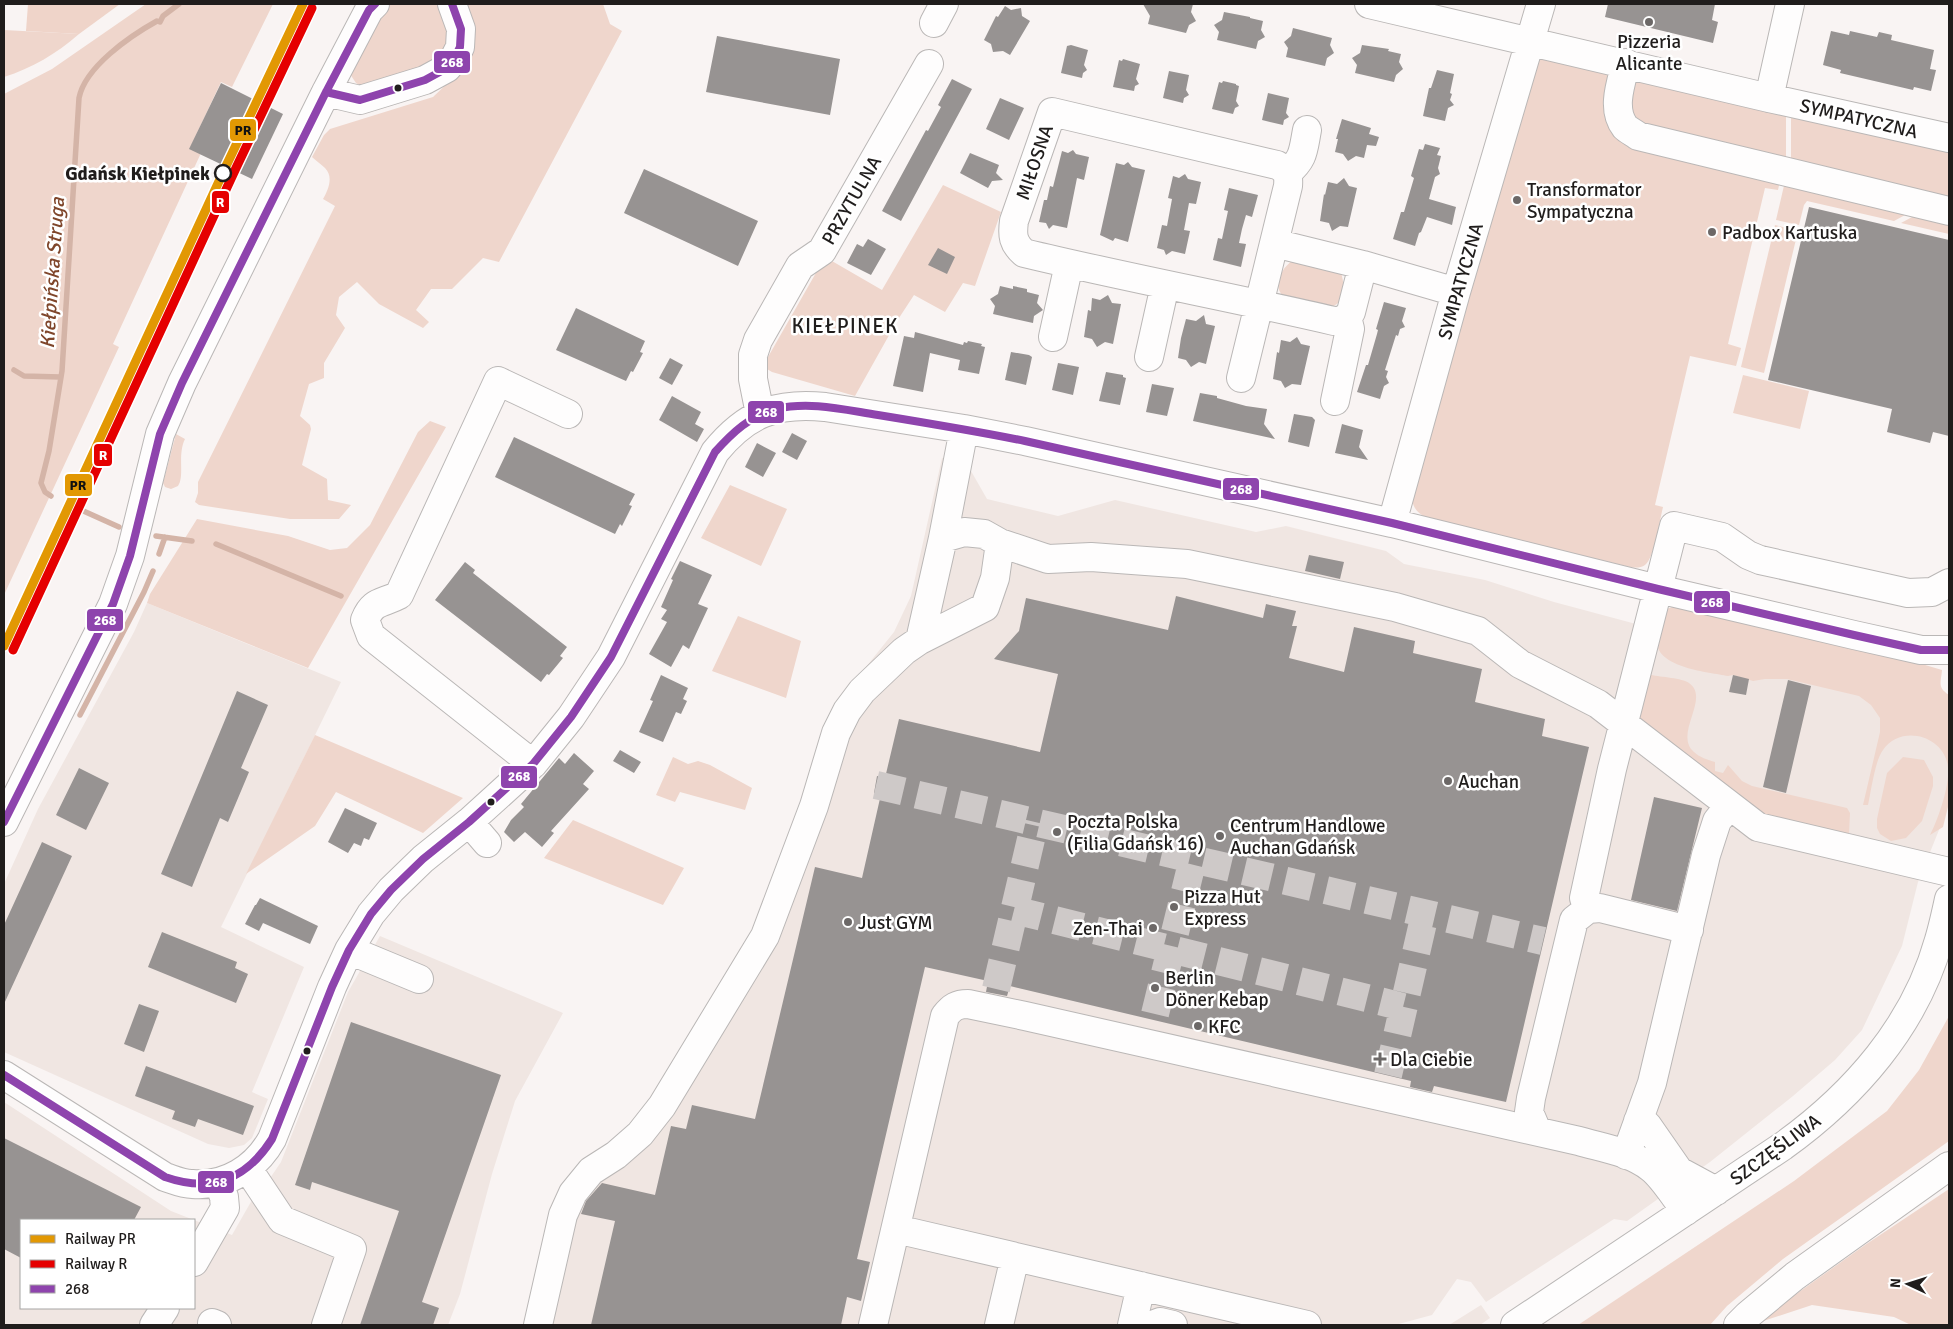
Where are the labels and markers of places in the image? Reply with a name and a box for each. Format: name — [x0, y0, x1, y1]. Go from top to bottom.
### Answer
marker: Pizzeria Alicante — [1643, 16, 1655, 28]
place label: Pizzeria Alicante — [1615, 30, 1683, 76]
unlabelled marker — [393, 83, 403, 93]
place label: Gdańsk Kiełpinek — [65, 162, 210, 186]
marker: Gdańsk Kiełpinek — [214, 164, 232, 182]
place label: Transformator Sympatyczna — [1527, 178, 1642, 224]
marker: Transformator Sympatyczna — [1511, 194, 1523, 206]
place label: Padbox Kartuska — [1722, 221, 1857, 245]
marker: Padbox Kartuska — [1706, 226, 1718, 238]
place label: Auchan — [1458, 770, 1519, 794]
marker: Auchan — [1442, 775, 1454, 787]
unlabelled marker — [486, 797, 496, 807]
place label: Poczta Polska (Filia Gdańsk 16) — [1067, 810, 1204, 856]
place label: Centrum Handlowe Auchan Gdańsk — [1230, 814, 1386, 860]
marker: Poczta Polska (Filia Gdańsk 16) — [1051, 826, 1063, 838]
marker: Centrum Handlowe Auchan Gdańsk — [1214, 830, 1226, 842]
place label: Pizza Hut Express — [1184, 885, 1261, 931]
marker: Pizza Hut Express — [1168, 901, 1180, 913]
place label: Just GYM — [858, 911, 933, 935]
marker: Just GYM — [842, 916, 854, 928]
place label: Zen-Thai — [1073, 917, 1143, 941]
marker: Zen-Thai — [1147, 922, 1159, 934]
place label: Berlin Döner Kebap — [1165, 966, 1268, 1012]
marker: Berlin Döner Kebap — [1149, 982, 1161, 994]
place label: KFC — [1208, 1015, 1241, 1039]
marker: KFC — [1192, 1020, 1204, 1032]
unlabelled marker — [302, 1046, 312, 1056]
place label: Dla Ciebie — [1390, 1048, 1473, 1072]
marker: Dla Ciebie — [1374, 1053, 1386, 1065]

